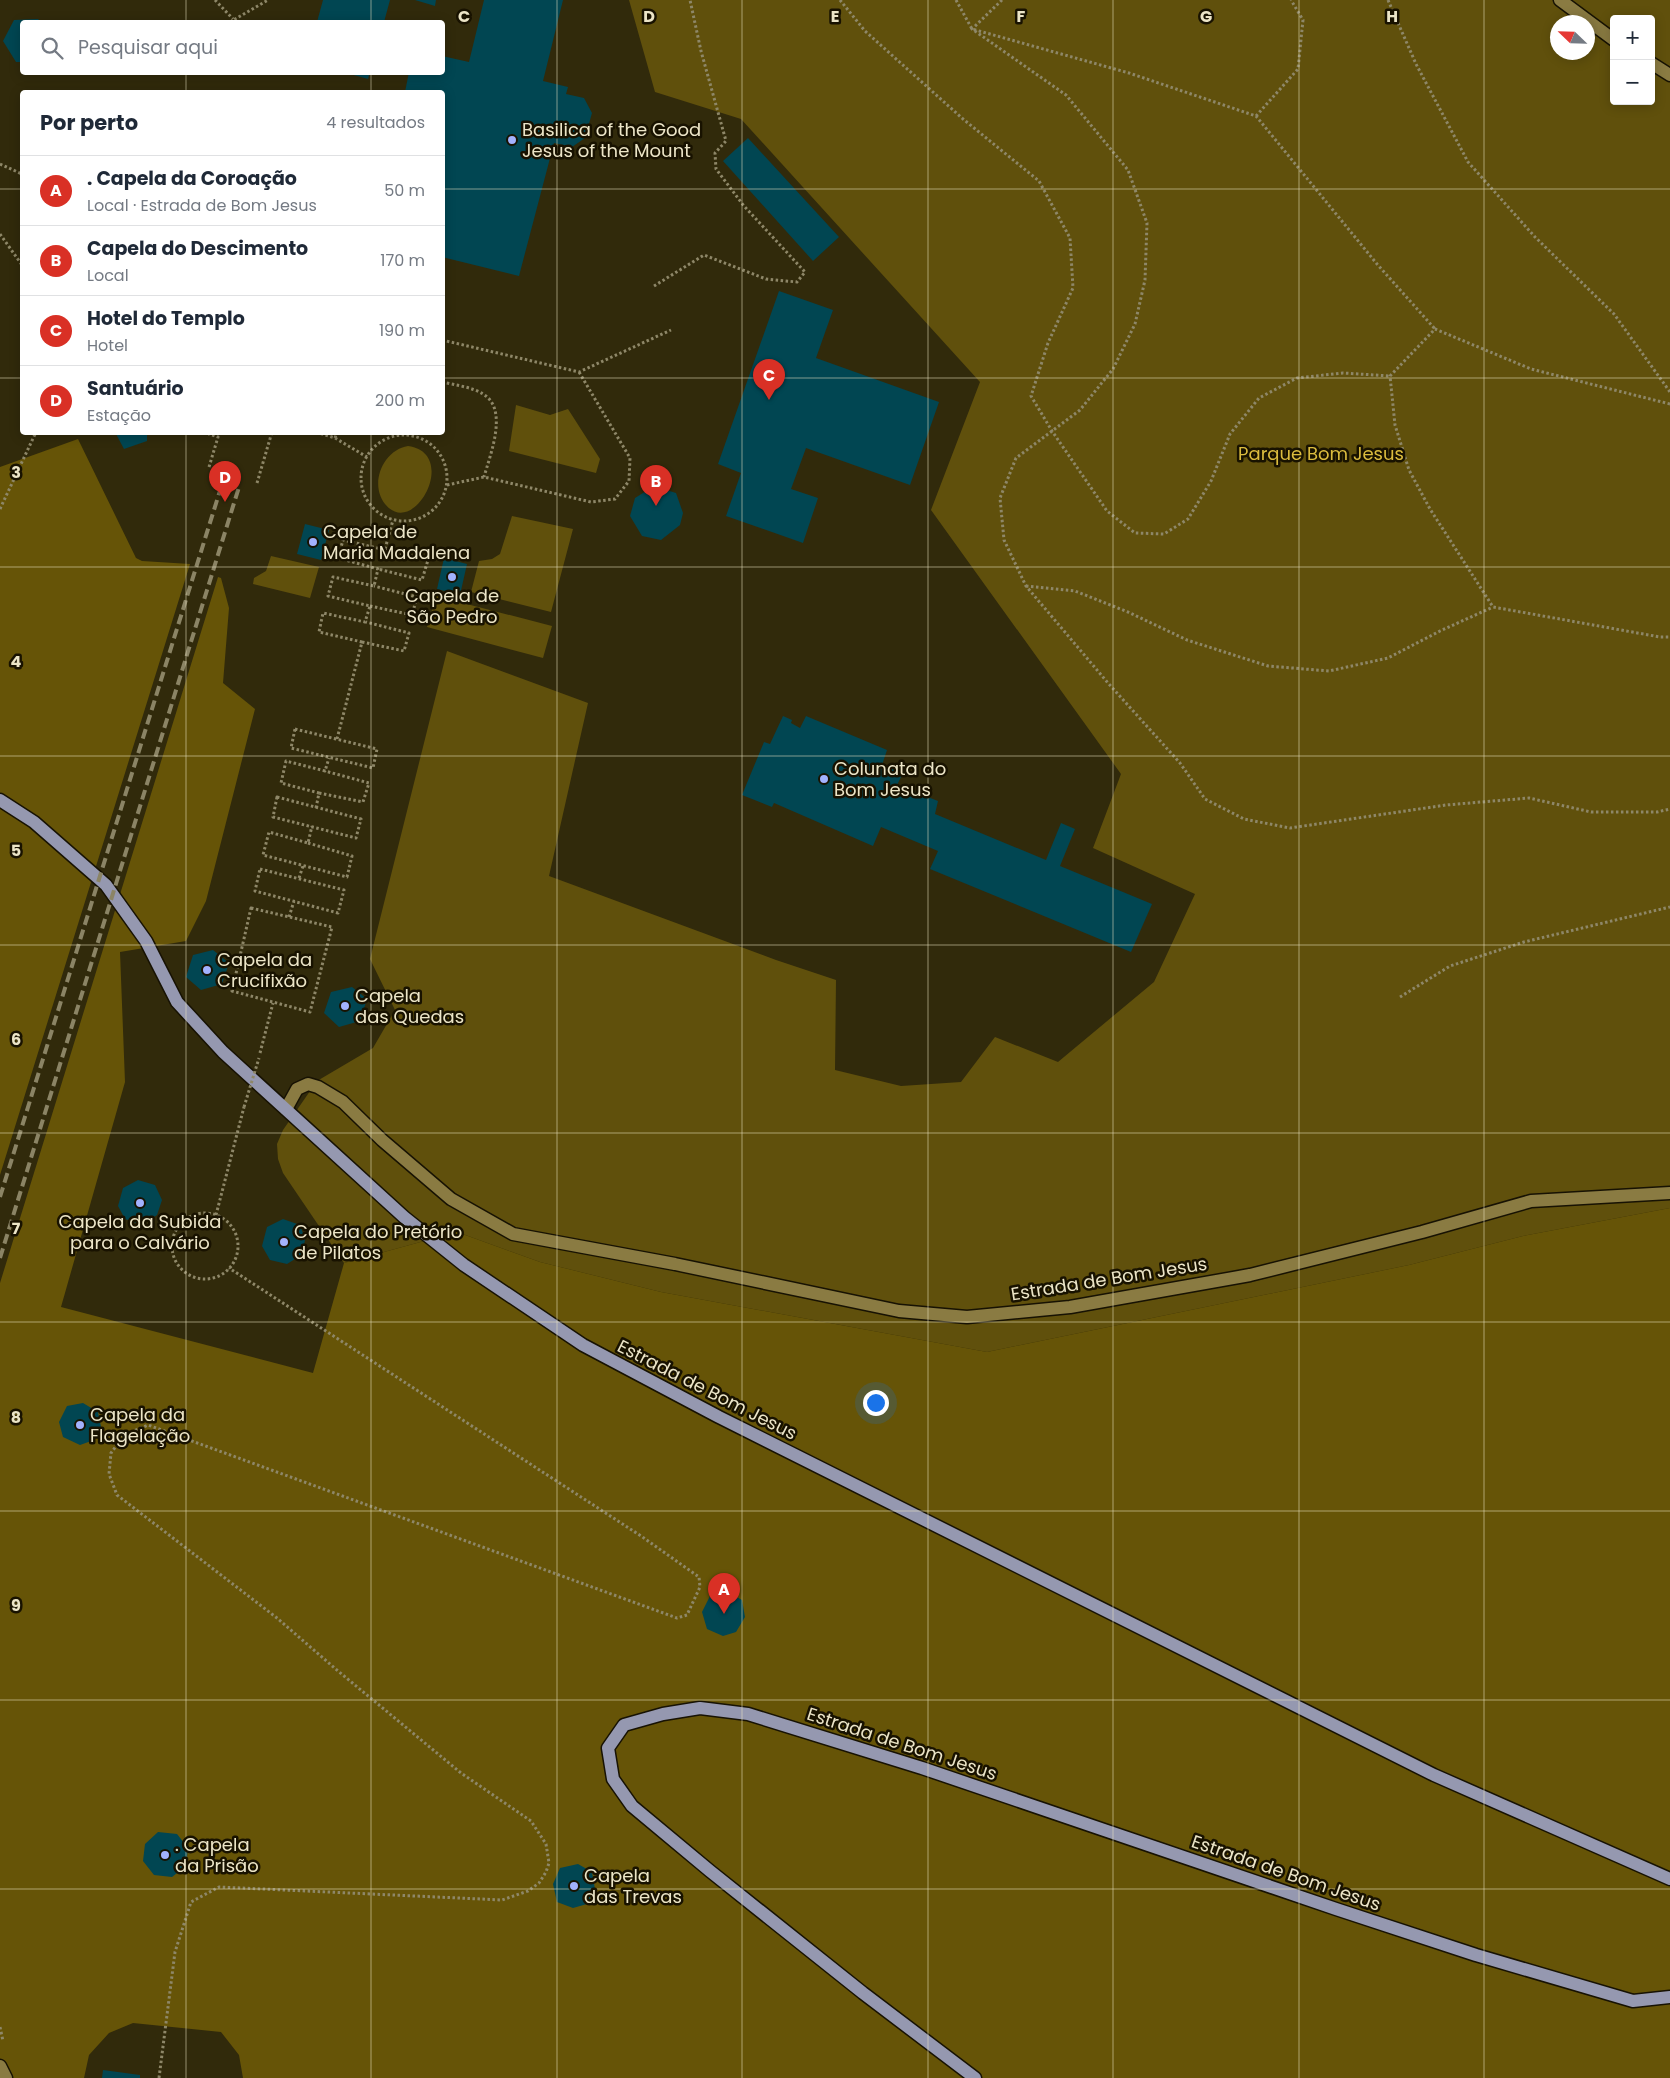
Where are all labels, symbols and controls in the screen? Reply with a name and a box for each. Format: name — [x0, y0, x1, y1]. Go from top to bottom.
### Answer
text: C — [458, 5, 470, 28]
text: D — [643, 5, 655, 28]
text: E — [831, 5, 839, 28]
text: F — [1017, 5, 1026, 28]
text: G — [1200, 5, 1212, 28]
text: H — [1386, 5, 1398, 28]
north arrow — [1550, 15, 1595, 60]
map controls — [1610, 15, 1655, 105]
button: + — [1610, 15, 1655, 60]
search box — [20, 20, 445, 75]
icon: search — [38, 34, 66, 62]
text: Pesquisar aqui — [78, 34, 218, 61]
button: − — [1610, 60, 1655, 105]
text: Por perto — [40, 108, 138, 137]
text: 4 resultados — [326, 111, 425, 134]
place label: Basilica of the Good Jesus of the Mount — [522, 117, 701, 163]
marker: Basilica of the Good Jesus of the Mount — [506, 134, 518, 146]
text: . Capela da Coroação — [87, 165, 297, 192]
text: A — [50, 179, 62, 202]
text: 50 m — [384, 179, 425, 202]
text: Local · Estrada de Bom Jesus — [87, 194, 317, 217]
text: Capela do Descimento — [87, 235, 308, 262]
text: B — [51, 249, 61, 272]
text: 170 m — [380, 249, 425, 272]
text: Local — [87, 264, 129, 287]
text: Hotel do Templo — [87, 305, 245, 332]
text: C — [50, 319, 62, 342]
text: 190 m — [379, 319, 425, 342]
text: Hotel — [87, 334, 128, 357]
pin: C — [753, 359, 785, 400]
text: Santuário — [87, 375, 184, 402]
text: D — [50, 389, 62, 412]
text: 200 m — [375, 389, 425, 412]
text: Estação — [87, 404, 151, 427]
park label: Parque Bom Jesus — [1238, 441, 1404, 466]
text: 3 — [11, 461, 21, 484]
pin: D — [209, 461, 241, 502]
pin: B — [640, 465, 672, 506]
place label: Capela de Maria Madalena — [323, 519, 470, 565]
marker: Capela de Maria Madalena — [307, 536, 319, 548]
marker: Capela de São Pedro — [446, 571, 458, 583]
place label: Capela de São Pedro — [405, 583, 499, 629]
text: 4 — [11, 650, 22, 673]
place label: Colunata do Bom Jesus — [834, 756, 946, 802]
marker: Colunata do Bom Jesus — [818, 773, 830, 785]
text: 5 — [11, 839, 21, 862]
place label: Capela da Crucifixão — [217, 947, 312, 993]
marker: Capela da Crucifixão — [201, 964, 213, 976]
place label: Capela das Quedas — [355, 983, 464, 1029]
marker: Capela das Quedas — [339, 1000, 351, 1012]
text: 6 — [11, 1028, 21, 1051]
marker: Capela da Subida para o Calvário — [134, 1197, 146, 1209]
place label: Capela da Subida para o Calvário — [59, 1209, 221, 1255]
text: 7 — [12, 1217, 21, 1240]
place label: Capela do Pretório de Pilatos — [294, 1219, 462, 1265]
marker: Capela do Pretório de Pilatos — [278, 1236, 290, 1248]
street label: Estrada de Bom Jesus — [1009, 1251, 1209, 1306]
street label: Estrada de Bom Jesus — [613, 1333, 801, 1446]
your location — [863, 1390, 889, 1416]
place label: Capela da Flagelação — [90, 1402, 190, 1448]
text: 8 — [11, 1406, 21, 1429]
marker: Capela da Flagelação — [74, 1419, 86, 1431]
pin: A — [708, 1573, 740, 1614]
text: 9 — [11, 1594, 21, 1617]
street label: Estrada de Bom Jesus — [804, 1701, 1000, 1786]
street label: Estrada de Bom Jesus — [1188, 1828, 1384, 1917]
place label: . Capela da Prisão — [175, 1832, 259, 1878]
marker: . Capela da Prisão — [159, 1849, 171, 1861]
place label: Capela das Trevas — [584, 1863, 682, 1909]
marker: Capela das Trevas — [568, 1880, 580, 1892]

